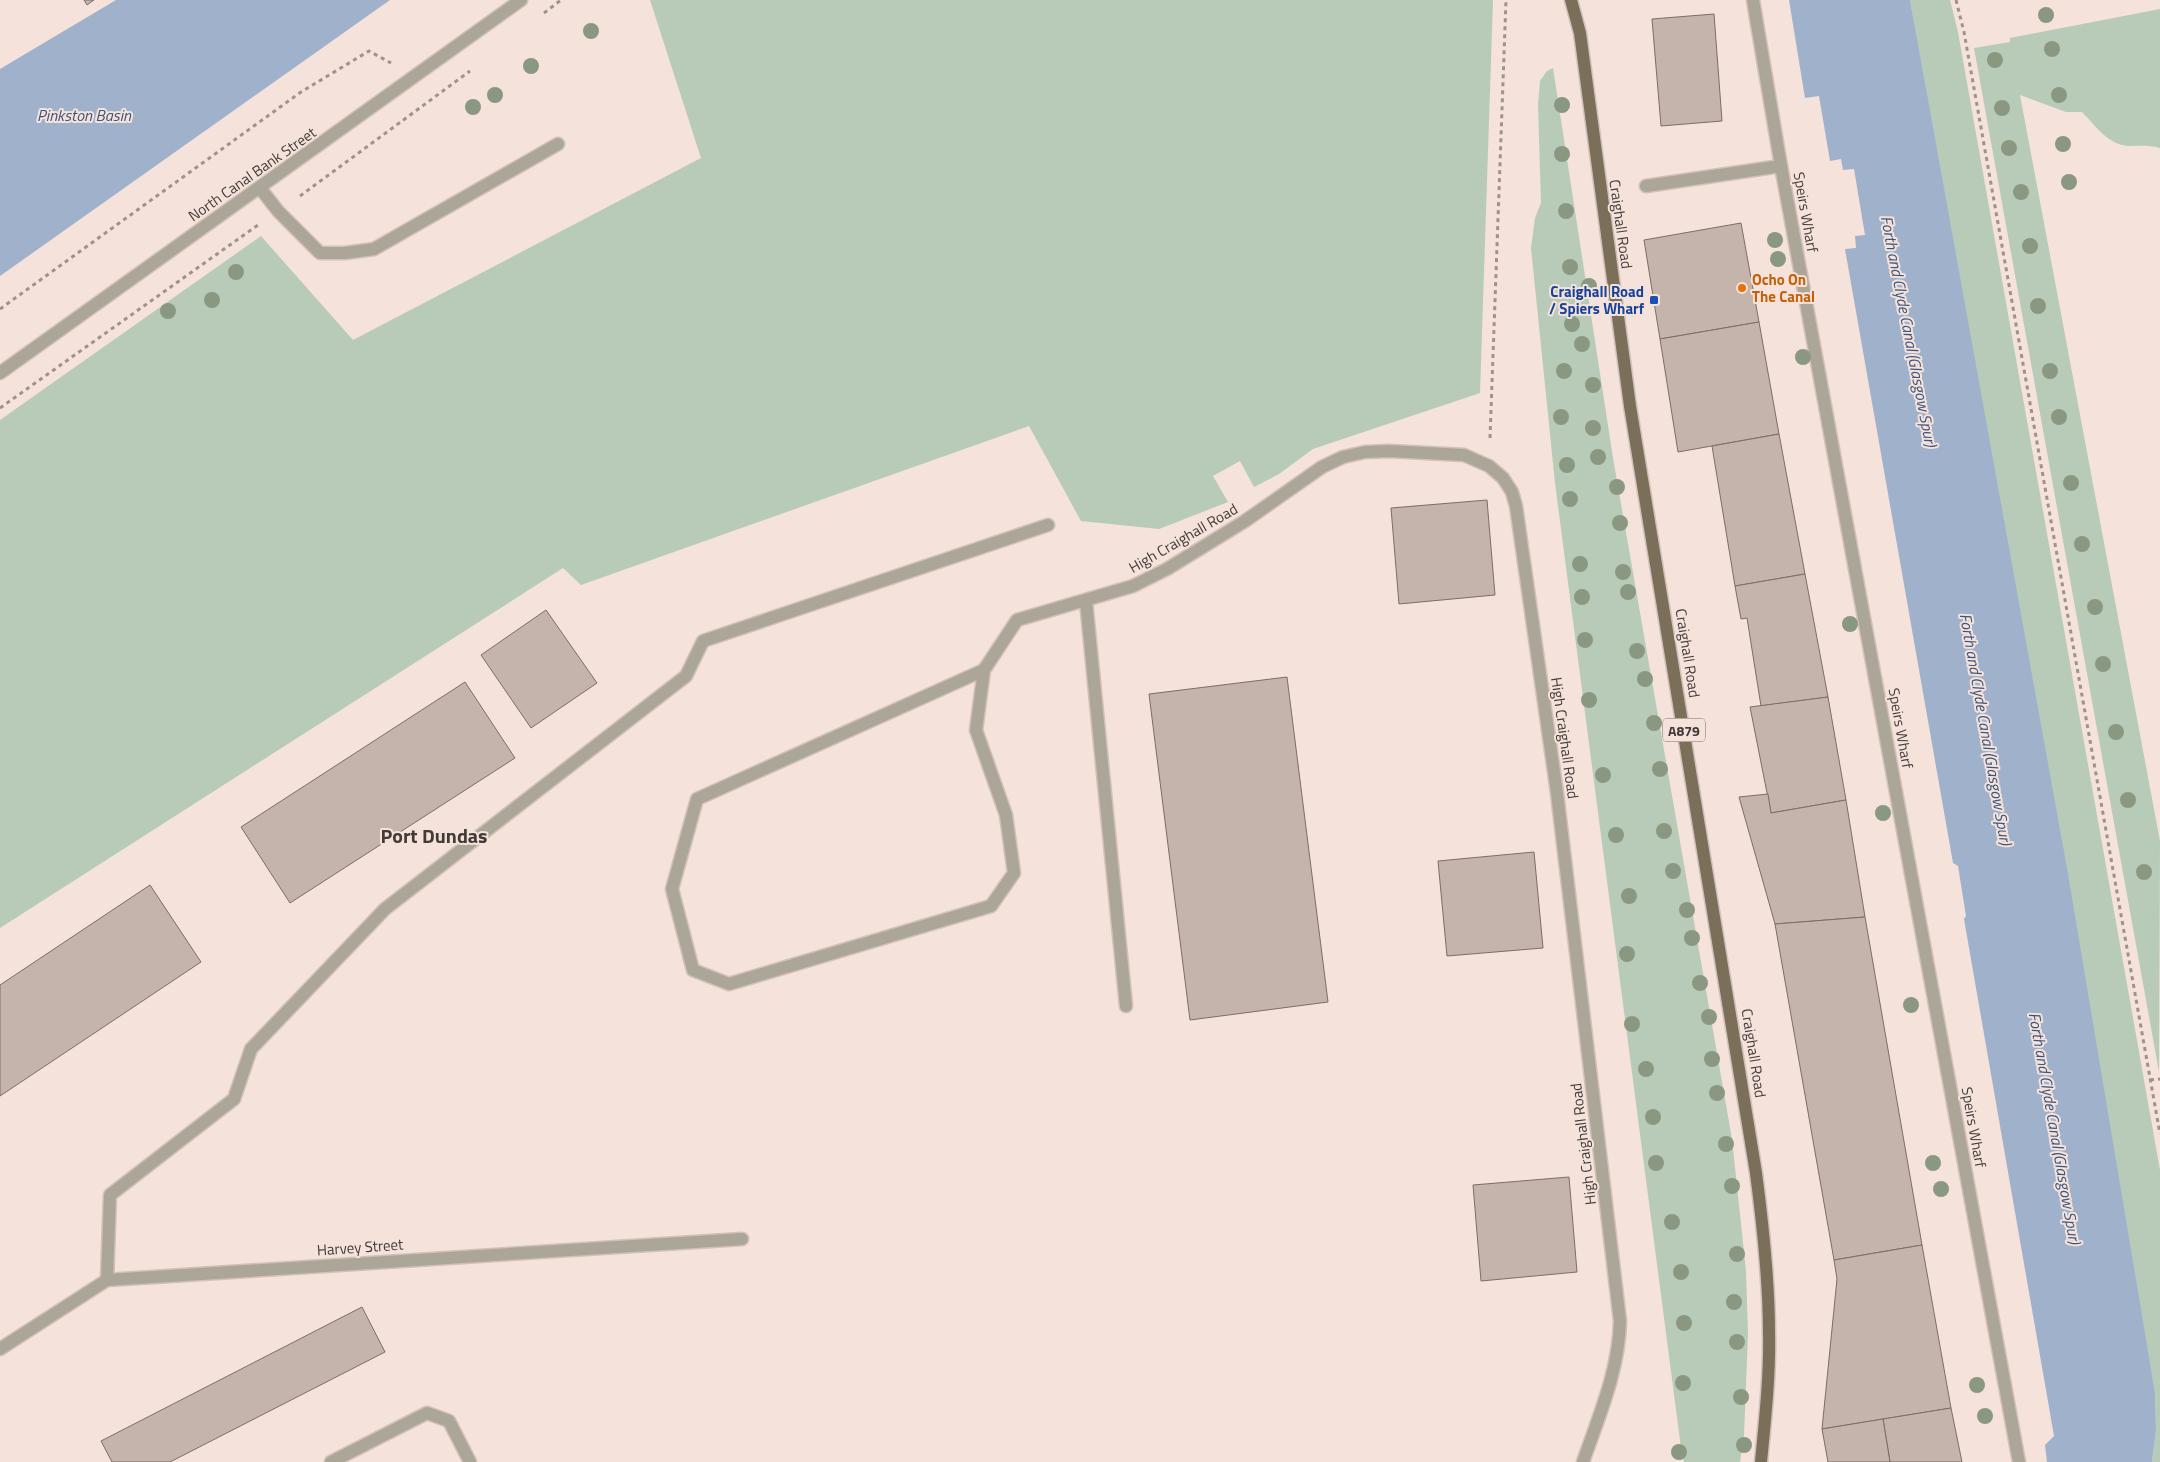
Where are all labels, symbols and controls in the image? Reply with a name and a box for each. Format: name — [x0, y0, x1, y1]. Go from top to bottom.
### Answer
water label: Pinkston Basin — [37, 103, 132, 127]
street label: North Canal Bank Street — [183, 121, 321, 227]
street label: Speirs Wharf — [1788, 170, 1824, 254]
street label: Craighall Road — [1603, 178, 1639, 270]
water label: Forth and Clyde Canal (Glasgow Spur) — [1875, 214, 1943, 450]
place label: Ocho On The Canal — [1752, 268, 1815, 308]
place label: Craighall Road / Spiers Wharf — [1549, 280, 1645, 320]
marker: Ocho On The Canal — [1736, 282, 1748, 294]
marker: Craighall Road / Spiers Wharf — [1648, 294, 1660, 306]
street label: High Craighall Road — [1124, 497, 1242, 579]
street label: Craighall Road — [1670, 607, 1706, 699]
water label: Forth and Clyde Canal (Glasgow Spur) — [1954, 611, 2018, 848]
street label: High Craighall Road — [1545, 676, 1585, 800]
street label: Speirs Wharf — [1883, 686, 1919, 770]
road number: A879 — [1663, 718, 1705, 742]
district label: Port Dundas — [380, 820, 488, 851]
street label: Craighall Road — [1736, 1007, 1772, 1099]
water label: Forth and Clyde Canal (Glasgow Spur) — [2023, 1010, 2087, 1247]
street label: High Craighall Road — [1564, 1082, 1602, 1206]
street label: Speirs Wharf — [1956, 1085, 1992, 1169]
street label: Harvey Street — [316, 1232, 405, 1261]

